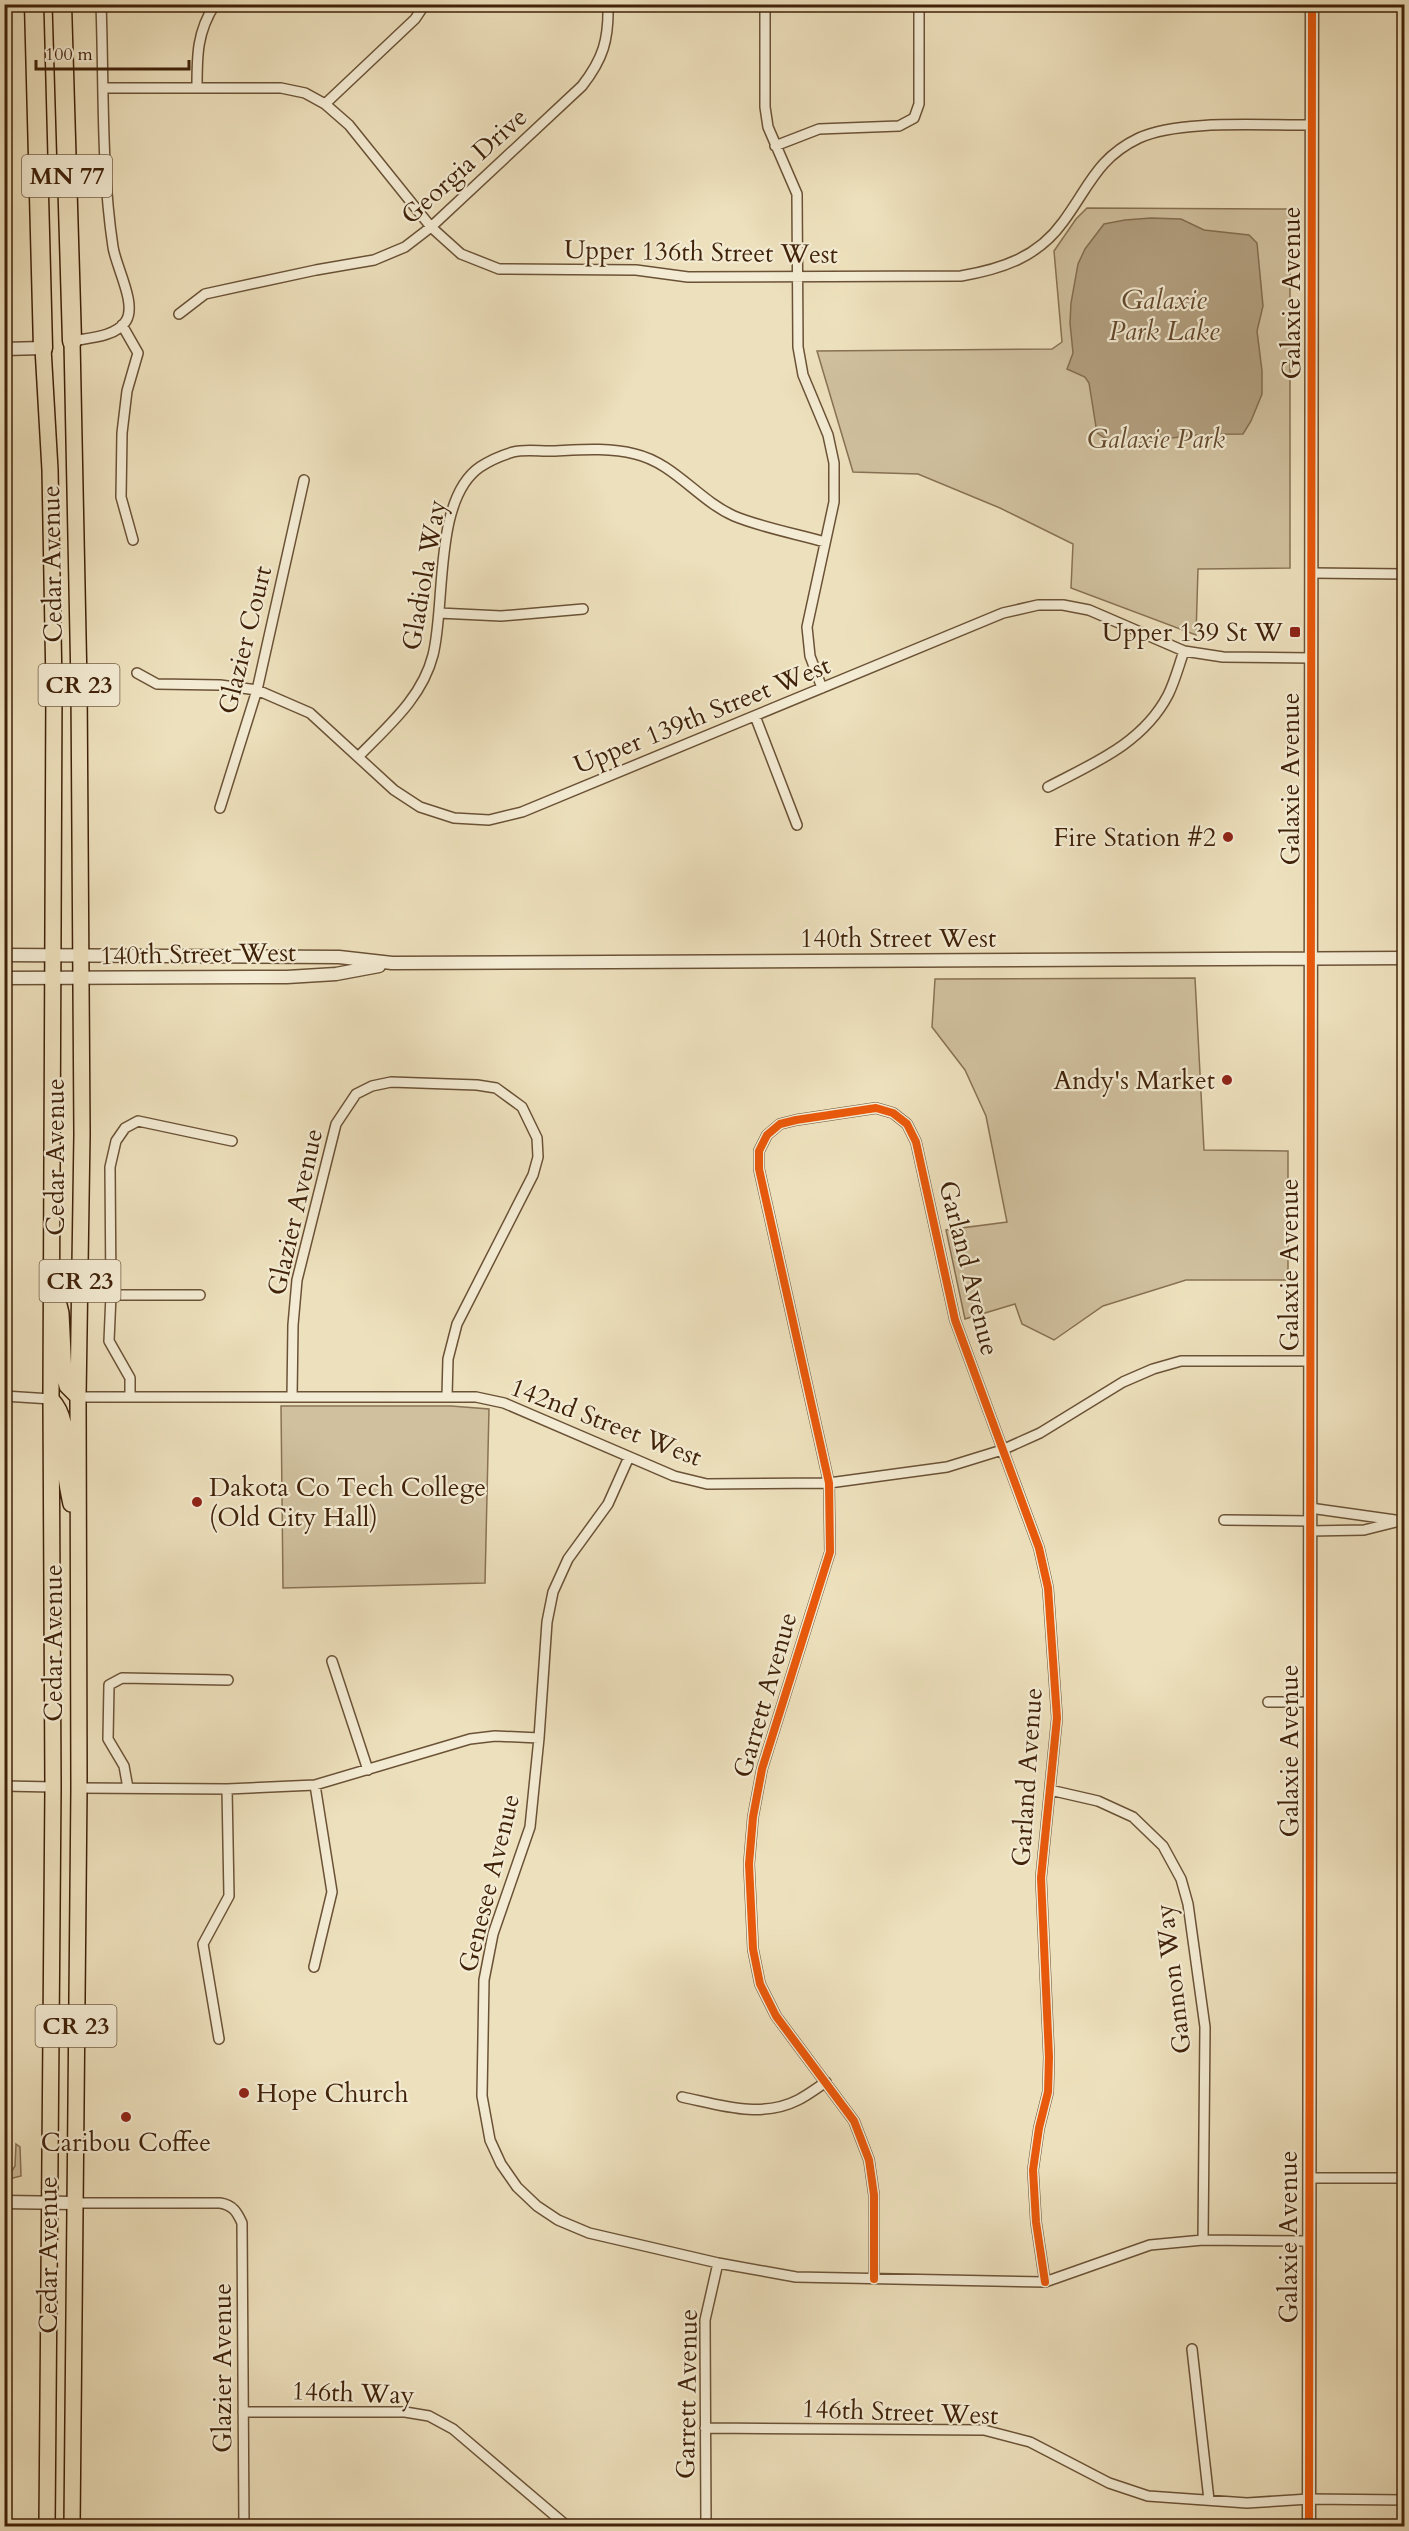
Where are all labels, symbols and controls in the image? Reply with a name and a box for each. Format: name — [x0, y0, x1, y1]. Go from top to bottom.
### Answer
scale bar — [36, 33, 189, 71]
text: 100 m — [45, 42, 93, 67]
street label: Georgia Drive — [393, 100, 535, 232]
road number: MN 77 — [22, 155, 112, 197]
street label: Galaxie Avenue — [1274, 207, 1309, 380]
street label: Upper 136th Street West — [564, 232, 838, 272]
water label: Galaxie Park Lake — [1109, 282, 1220, 350]
park label: Galaxie Park — [1087, 422, 1225, 457]
street label: Cedar Avenue — [33, 485, 71, 643]
street label: Gladiola Way — [394, 497, 454, 653]
street label: Glazier Court — [210, 562, 280, 718]
place label: Upper 139 St W — [1102, 615, 1283, 650]
marker: Upper 139 St W — [1288, 625, 1302, 639]
street label: Upper 139th Street West — [569, 648, 835, 782]
road number: CR 23 — [38, 664, 119, 706]
street label: Galaxie Avenue — [1273, 693, 1308, 866]
place label: Fire Station #2 — [1053, 820, 1216, 855]
marker: Fire Station #2 — [1221, 830, 1235, 844]
street label: 140th Street West — [800, 921, 996, 956]
street label: 140th Street West — [100, 935, 296, 973]
place label: Andy's Market — [1053, 1063, 1215, 1098]
marker: Andy's Market — [1220, 1073, 1234, 1087]
street label: Cedar Avenue — [38, 1078, 73, 1236]
street label: Glazier Avenue — [259, 1125, 331, 1299]
street label: Garland Avenue — [930, 1177, 1008, 1359]
street label: Galaxie Avenue — [1272, 1179, 1307, 1352]
road number: CR 23 — [40, 1260, 121, 1302]
street label: 142nd Street West — [505, 1369, 707, 1475]
place label: Dakota Co Tech College (Old City Hall) — [209, 1470, 486, 1535]
marker: Dakota Co Tech College (Old City Hall) — [190, 1495, 204, 1509]
street label: Cedar Avenue — [36, 1564, 71, 1722]
street label: Garrett Avenue — [725, 1608, 805, 1782]
street label: Galaxie Avenue — [1272, 1665, 1307, 1838]
street label: Garland Avenue — [1003, 1686, 1051, 1868]
street label: Genesee Avenue — [450, 1790, 528, 1976]
street label: Gannon Way — [1146, 1902, 1200, 2056]
road number: CR 23 — [36, 2005, 116, 2047]
place label: Hope Church — [256, 2076, 408, 2111]
marker: Hope Church — [237, 2086, 251, 2100]
marker: Caribou Coffee — [119, 2110, 133, 2124]
place label: Caribou Coffee — [41, 2125, 211, 2160]
street label: Galaxie Avenue — [1271, 2151, 1306, 2324]
street label: Cedar Avenue — [31, 2176, 66, 2334]
street label: Glazier Avenue — [205, 2283, 240, 2453]
street label: Garrett Avenue — [668, 2309, 706, 2479]
street label: 146th Way — [291, 2373, 415, 2413]
street label: 146th Street West — [801, 2391, 999, 2433]

